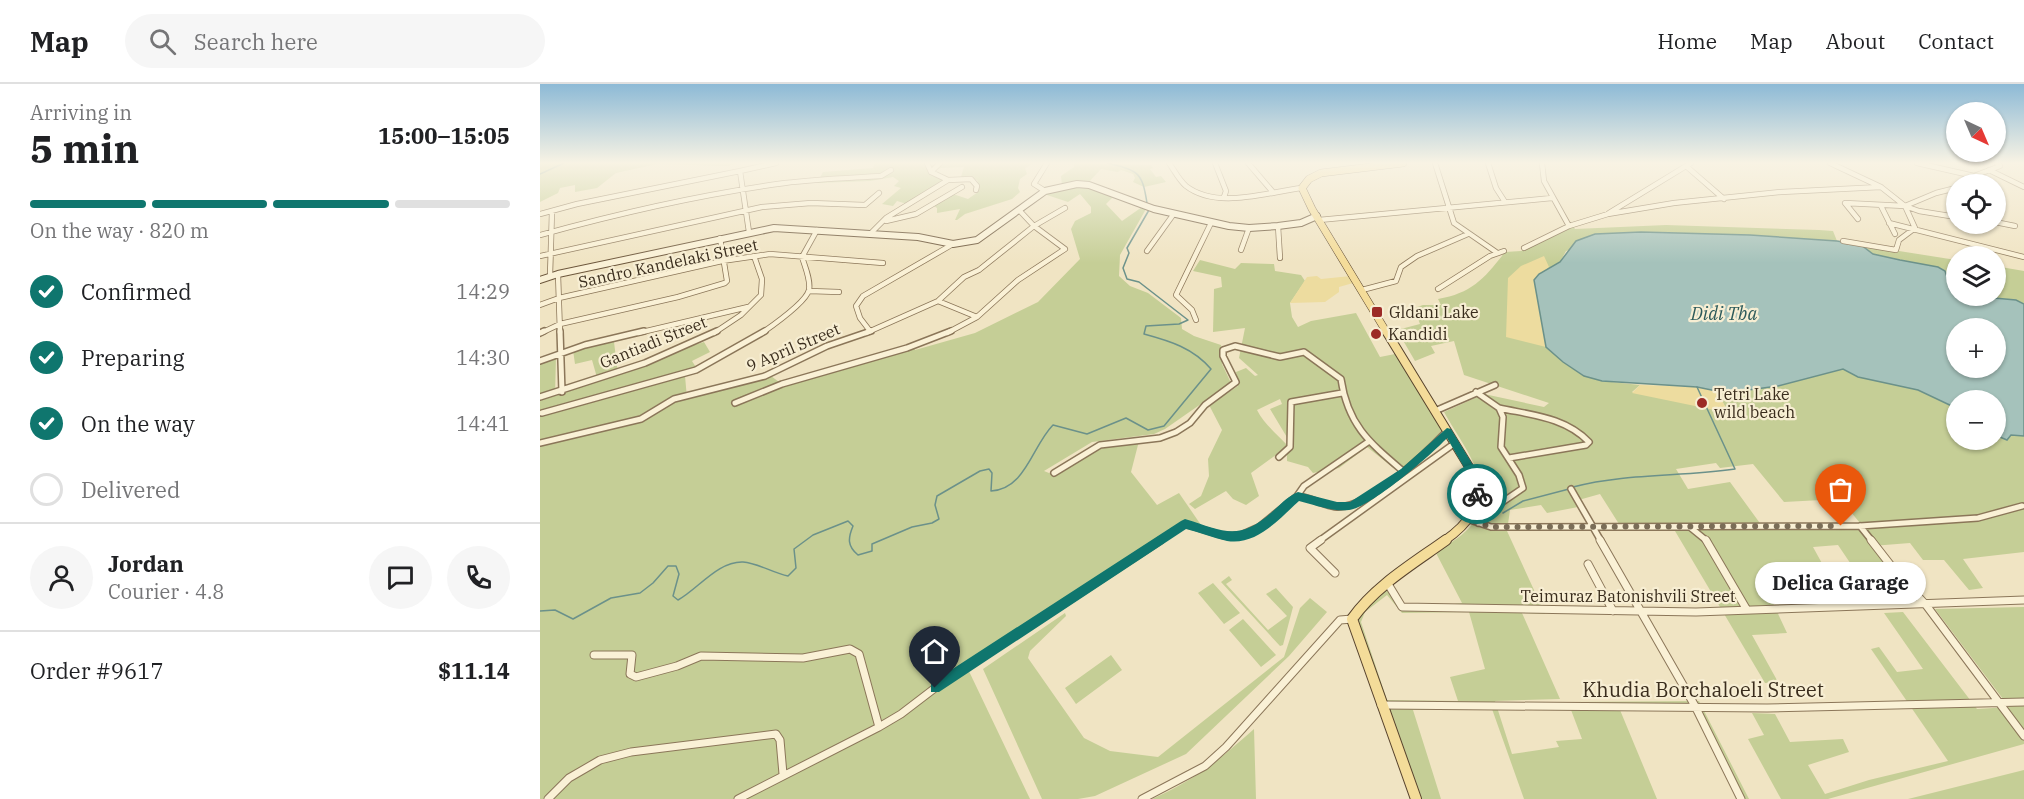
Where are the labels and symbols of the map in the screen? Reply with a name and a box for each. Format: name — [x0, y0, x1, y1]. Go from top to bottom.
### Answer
north arrow — [1946, 102, 2006, 162]
street label: Sandro Kandelaki Street — [576, 234, 760, 292]
place label: Gldani Lake — [1389, 302, 1479, 322]
water label: Didi Tba — [1690, 302, 1757, 325]
marker: Gldani Lake — [1370, 305, 1384, 319]
street label: Gantiadi Street — [597, 311, 710, 373]
street label: 9 April Street — [743, 318, 843, 376]
place label: Kandidi — [1388, 324, 1448, 344]
marker: Kandidi — [1369, 327, 1383, 341]
place label: Tetri Lake wild beach — [1714, 384, 1795, 422]
marker: Tetri Lake wild beach — [1695, 396, 1709, 410]
courier — [1447, 464, 1507, 524]
pin — [1815, 464, 1866, 526]
callout: Delica Garage — [1756, 562, 1926, 604]
street label: Teimuraz Batonishvili Street — [1520, 586, 1736, 606]
pin — [909, 626, 960, 688]
street label: Khudia Borchaloeli Street — [1582, 676, 1824, 703]

